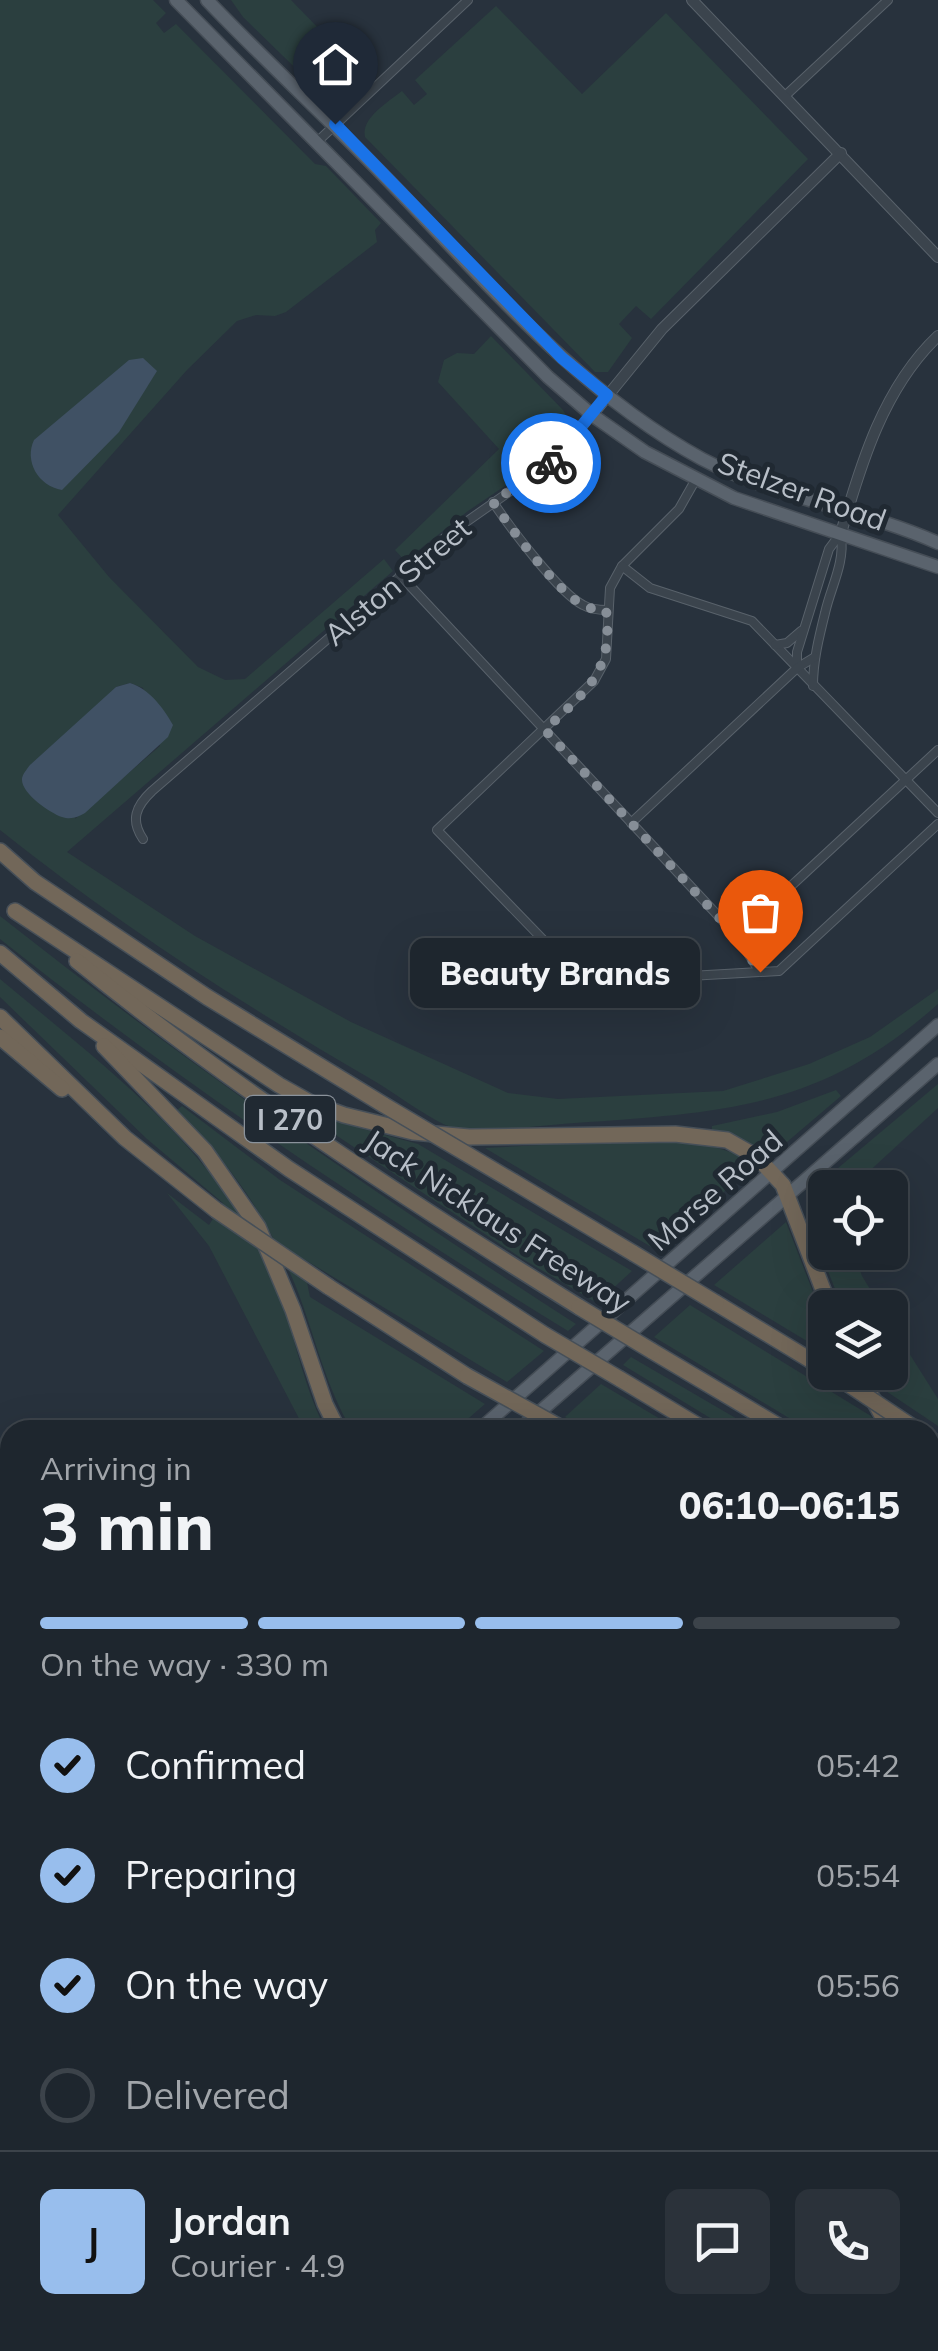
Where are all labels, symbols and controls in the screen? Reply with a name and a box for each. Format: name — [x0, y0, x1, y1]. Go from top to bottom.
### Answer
pin — [293, 22, 378, 125]
icon: home — [308, 37, 363, 92]
courier — [501, 413, 601, 513]
icon: bike — [524, 436, 579, 491]
street label: Stelzer Road — [713, 443, 891, 539]
street label: Alston Street — [316, 509, 478, 653]
pin — [718, 870, 803, 973]
icon: bag — [733, 885, 788, 940]
callout: Beauty Brands — [410, 937, 700, 1007]
text: Beauty Brands — [440, 953, 670, 993]
road number: I 270 — [245, 1096, 335, 1142]
street label: Jack Nicklaus Freeway — [358, 1121, 639, 1321]
street label: Morse Road — [640, 1121, 790, 1259]
map controls — [808, 1170, 908, 1390]
button: locate — [808, 1170, 908, 1270]
button: layers — [808, 1290, 908, 1390]
text: Arriving in — [40, 1448, 192, 1488]
text: 06:10–06:15 — [679, 1481, 900, 1529]
text: 3 min — [40, 1485, 214, 1566]
text: On the way · 330 m — [40, 1644, 329, 1684]
icon: check — [40, 1738, 95, 1793]
text: Confirmed — [125, 1741, 306, 1789]
text: 05:42 — [816, 1745, 900, 1785]
icon: check — [40, 1848, 95, 1903]
text: Preparing — [125, 1851, 297, 1899]
text: 05:54 — [816, 1855, 900, 1895]
icon: check — [40, 1958, 95, 2013]
text: On the way — [125, 1961, 328, 2009]
text: 05:56 — [816, 1965, 900, 2005]
text: Delivered — [125, 2071, 290, 2119]
button: chat — [665, 2189, 770, 2294]
button: phone — [795, 2189, 900, 2294]
text: Jordan — [170, 2197, 291, 2245]
text: J — [86, 2217, 99, 2265]
text: Courier · 4.9 — [170, 2245, 346, 2285]

